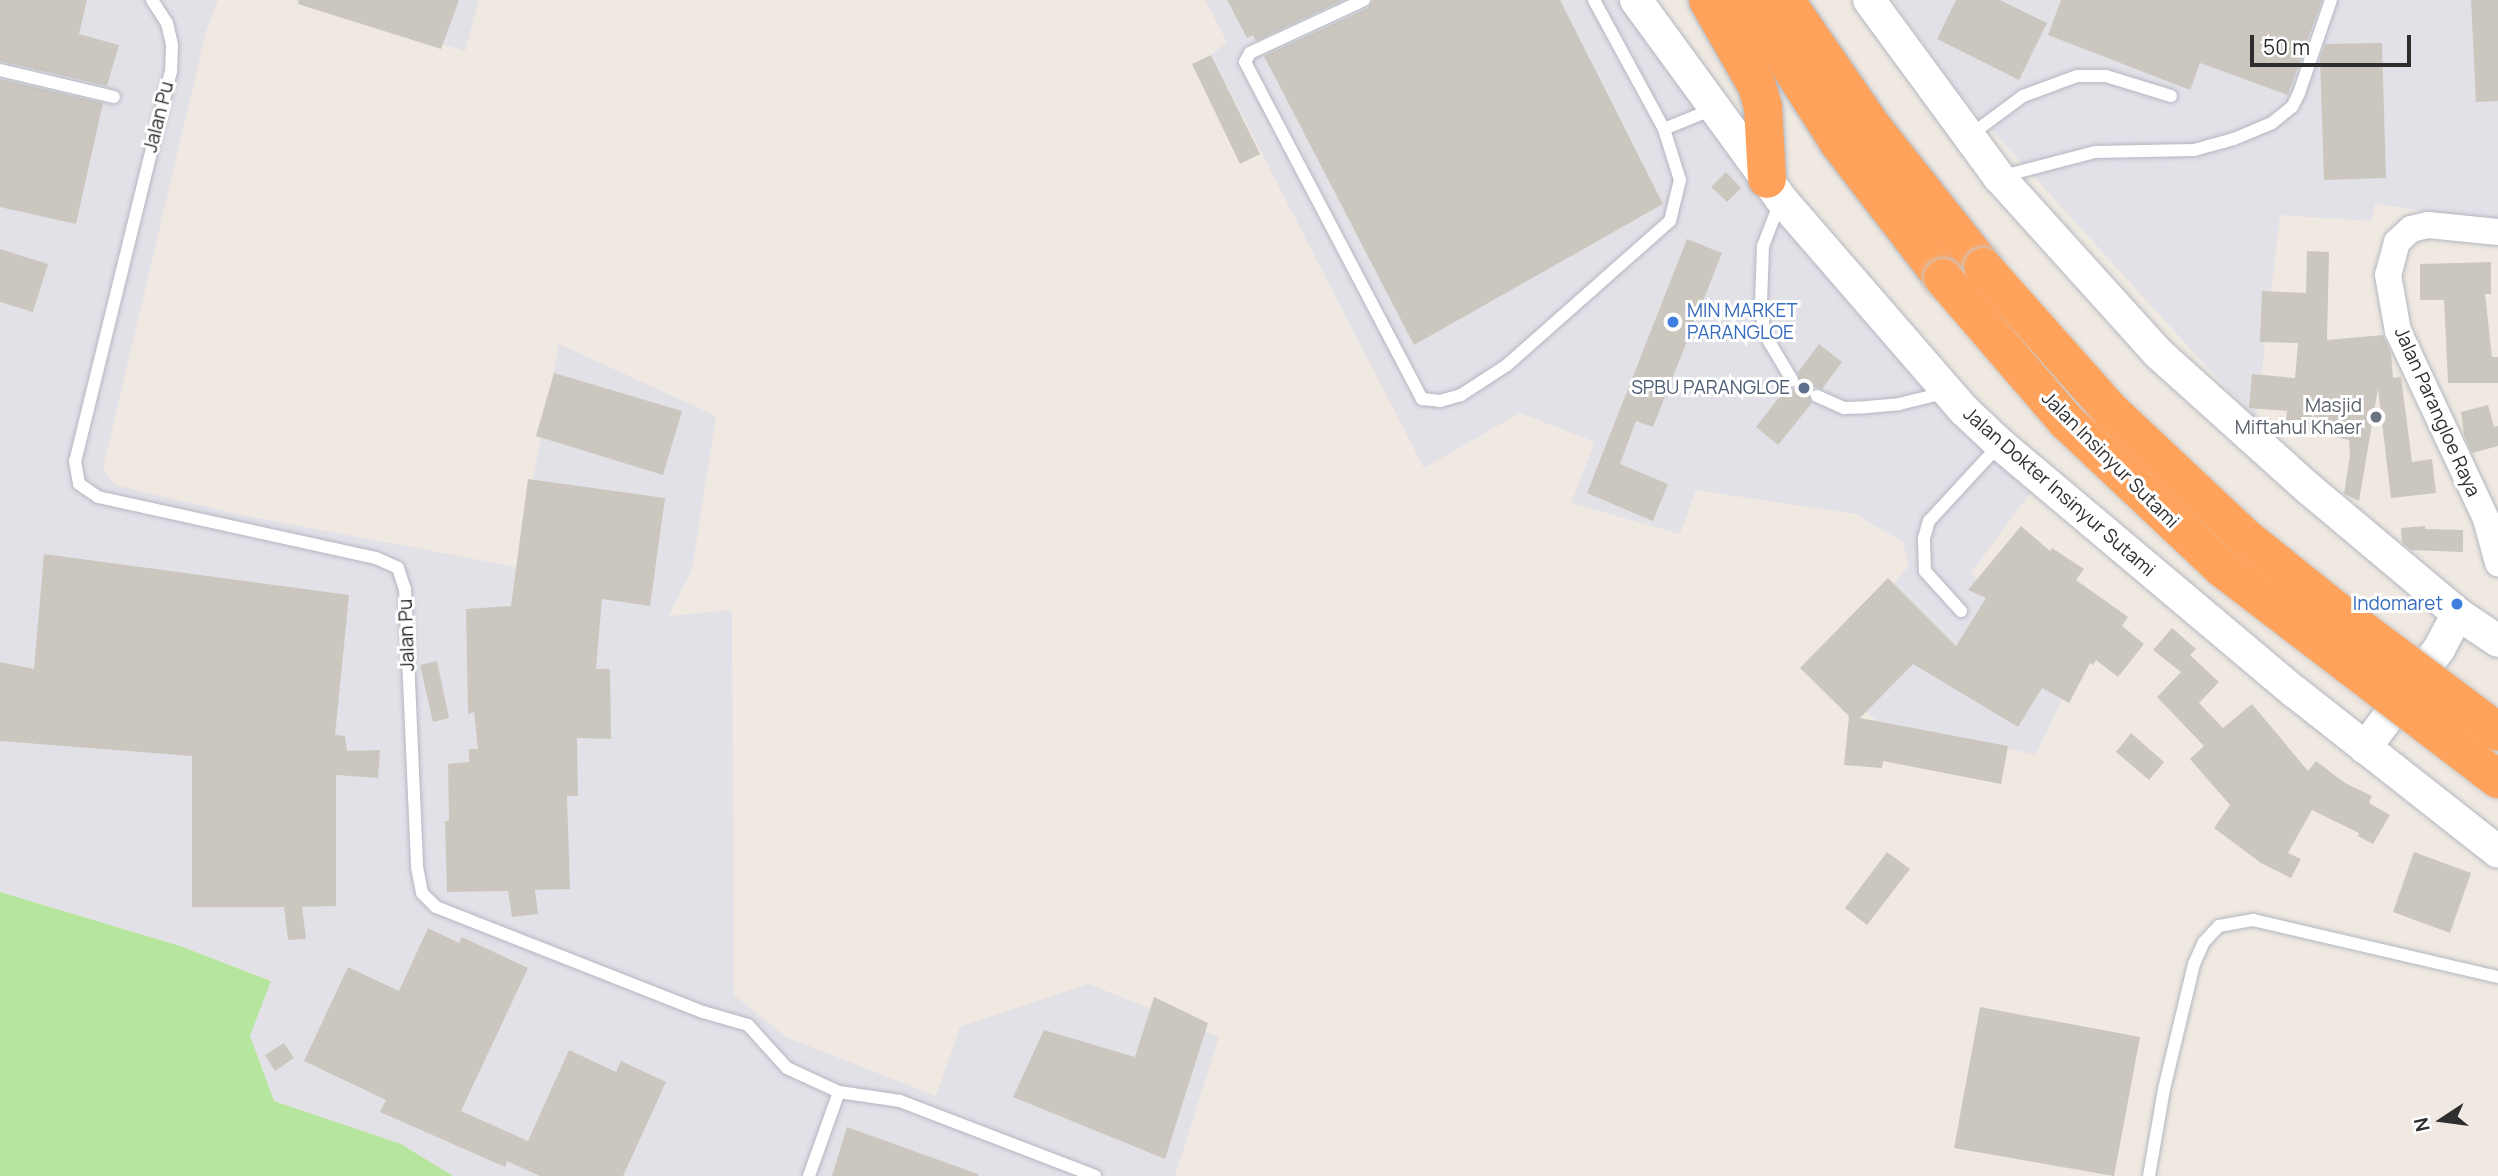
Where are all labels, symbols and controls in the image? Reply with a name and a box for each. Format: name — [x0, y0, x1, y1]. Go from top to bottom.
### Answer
scale bar — [2253, 21, 2414, 65]
text: 50 m — [2263, 33, 2310, 61]
street label: Jalan Pu — [139, 79, 179, 155]
place label: MIN MARKET PARANGLOE — [1687, 300, 1798, 344]
marker: MIN MARKET PARANGLOE — [1665, 314, 1681, 330]
street label: Jalan Parangloe Raya — [2389, 324, 2485, 500]
place label: SPBU PARANGLOE — [1631, 377, 1790, 399]
marker: SPBU PARANGLOE — [1796, 380, 1812, 396]
street label: Jalan Insinyur Sutami — [2037, 387, 2183, 533]
place label: Masjid Miftahul Khaer — [2235, 395, 2362, 439]
street label: Jalan Dokter Insinyur Sutami — [1958, 403, 2160, 581]
marker: Masjid Miftahul Khaer — [2368, 409, 2384, 425]
place label: Indomaret — [2353, 593, 2443, 615]
marker: Indomaret — [2449, 596, 2465, 612]
street label: Jalan Pu — [394, 599, 420, 671]
north arrow — [2407, 1085, 2477, 1155]
text: N — [2407, 1115, 2436, 1134]

